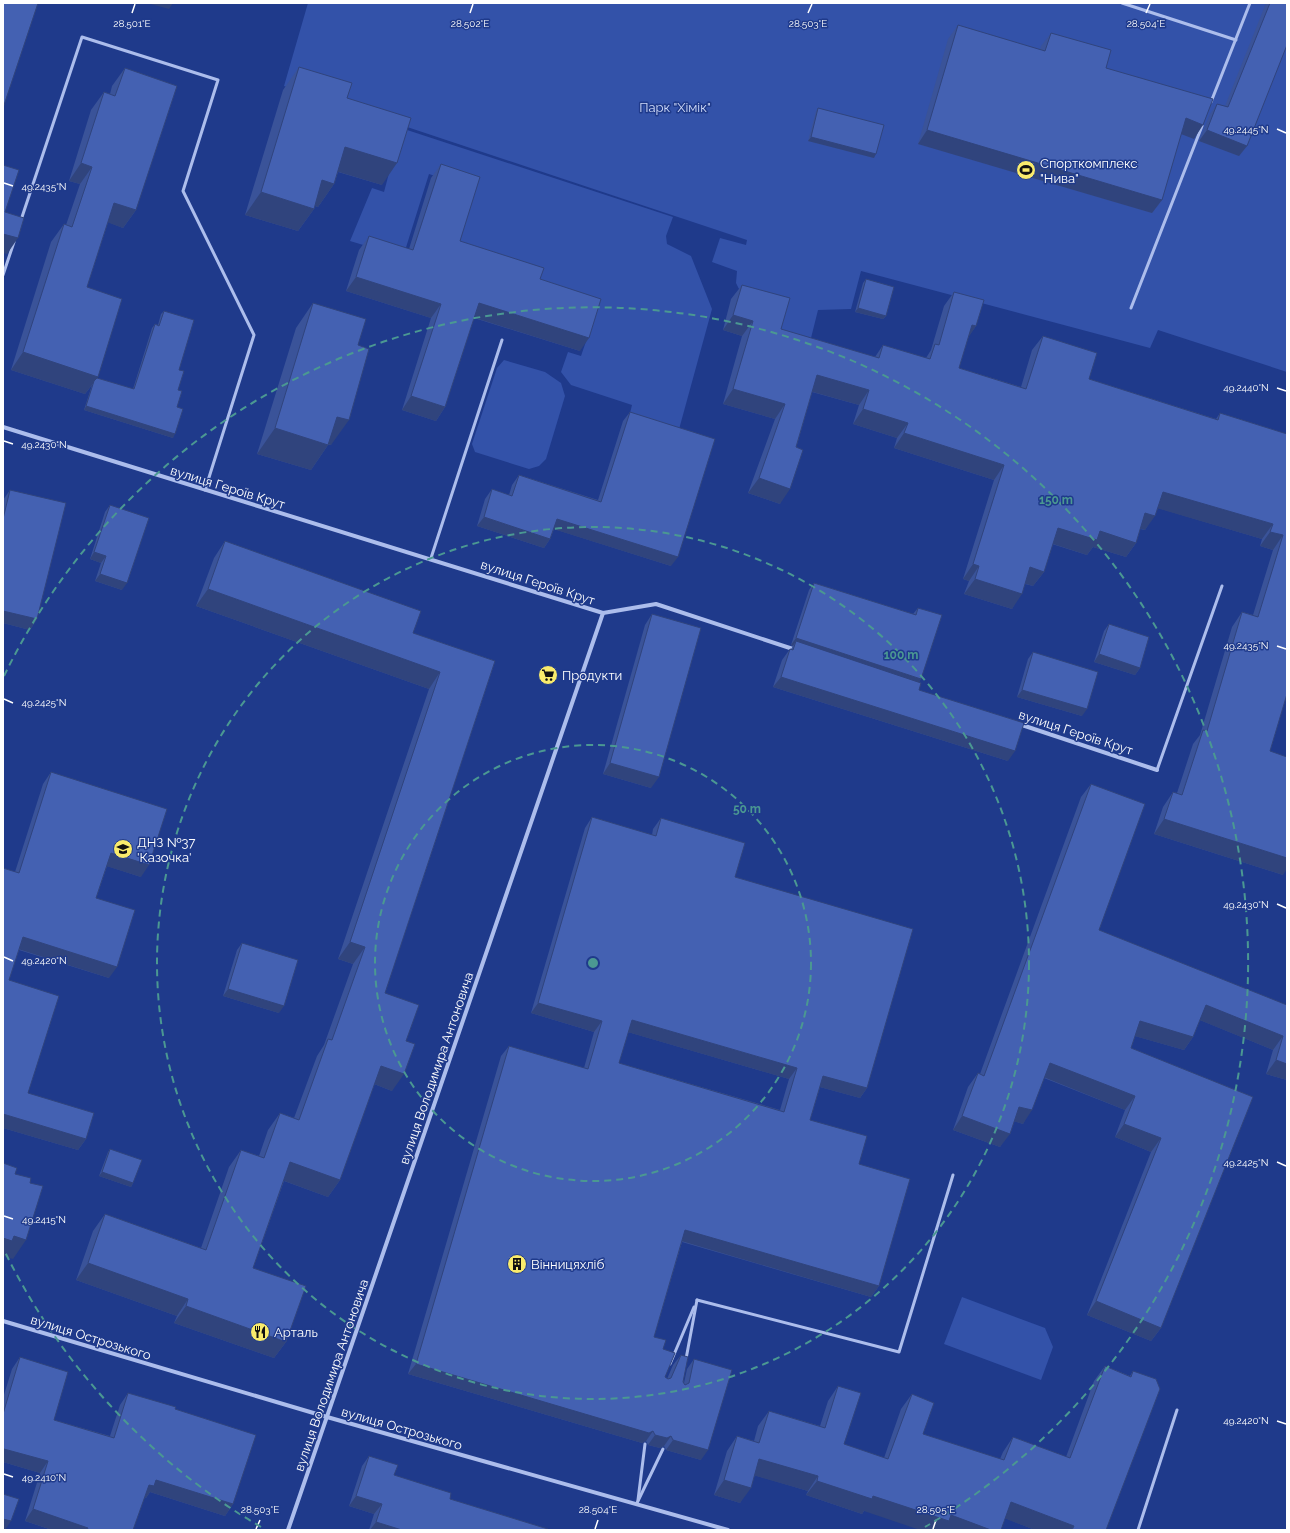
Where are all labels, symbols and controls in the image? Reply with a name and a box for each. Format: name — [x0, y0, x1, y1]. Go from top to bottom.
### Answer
text: 28.501°E — [113, 18, 151, 29]
text: 28.502°E — [451, 18, 489, 29]
text: 28.503°E — [789, 18, 827, 29]
text: 28.504°E — [1127, 18, 1165, 29]
park label: Парк "Хімік" — [639, 100, 711, 115]
text: 49.2445°N — [1223, 124, 1269, 135]
place label: Спорткомплекс "Нива" — [1040, 156, 1137, 186]
sports icon: Спорткомплекс "Нива" — [1015, 159, 1037, 181]
text: 49.2435°N — [21, 181, 67, 192]
text: 49.2440°N — [1223, 382, 1269, 393]
text: 49.2430°N — [21, 439, 67, 450]
street label: вулиця Героїв Крут — [169, 463, 287, 512]
text: 150 m — [1039, 493, 1073, 507]
street label: вулиця Героїв Крут — [479, 557, 597, 608]
text: 49.2435°N — [1223, 640, 1269, 651]
text: 100 m — [884, 648, 918, 662]
supermarket icon: Продукти — [537, 664, 559, 686]
place label: Продукти — [562, 668, 622, 683]
text: 49.2425°N — [22, 697, 66, 708]
street label: вулиця Героїв Крут — [1017, 707, 1135, 758]
text: 50 m — [733, 802, 761, 816]
place label: ДНЗ №37 'Казочка' — [137, 835, 195, 865]
school or university icon: ДНЗ №37 'Казочка' — [112, 838, 134, 860]
text: 49.2430°N — [1223, 899, 1269, 910]
text: 49.2420°N — [21, 955, 67, 966]
centre of rings — [586, 956, 600, 970]
street label: вулиця Володимира Антоновича — [396, 970, 477, 1166]
text: 49.2425°N — [1224, 1157, 1268, 1168]
text: 49.2415°N — [22, 1214, 66, 1225]
building icon: Вінницяхліб — [506, 1253, 528, 1275]
place label: Вінницяхліб — [531, 1257, 604, 1272]
street label: вулиця Володимира Антоновича — [291, 1277, 372, 1473]
street label: вулиця Острозького — [29, 1312, 153, 1363]
restaurant icon: Арталь — [249, 1321, 271, 1343]
place label: Арталь — [274, 1325, 318, 1340]
street label: вулиця Острозького — [340, 1404, 464, 1453]
text: 49.2420°N — [1223, 1415, 1269, 1426]
text: 49.2410°N — [22, 1472, 66, 1483]
text: 28.503°E — [241, 1504, 279, 1515]
text: 28.504°E — [579, 1504, 617, 1515]
text: 28.505°E — [917, 1504, 955, 1515]

